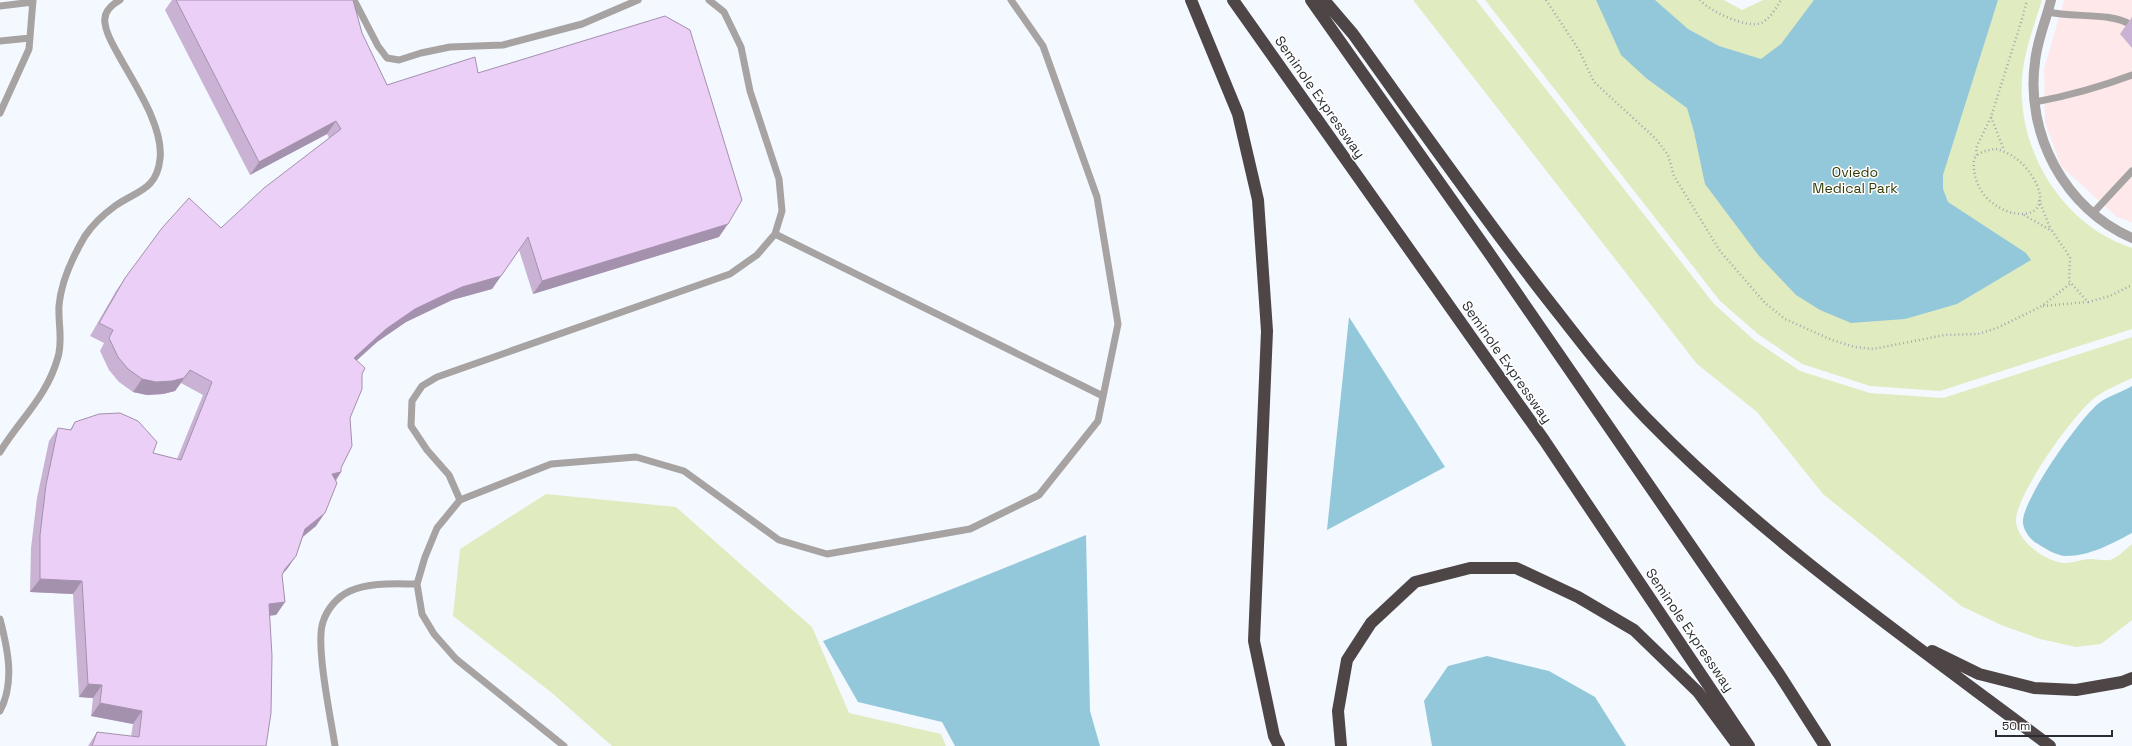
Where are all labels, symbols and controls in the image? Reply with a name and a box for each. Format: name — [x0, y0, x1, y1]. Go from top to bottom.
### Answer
street label: Seminole Expressway — [1271, 32, 1369, 162]
park label: Oviedo Medical Park — [1812, 163, 1898, 197]
street label: Seminole Expressway — [1458, 297, 1556, 427]
street label: Seminole Expressway — [1642, 565, 1738, 695]
scale bar — [1996, 712, 2112, 738]
text: 50 m — [2002, 718, 2030, 734]

